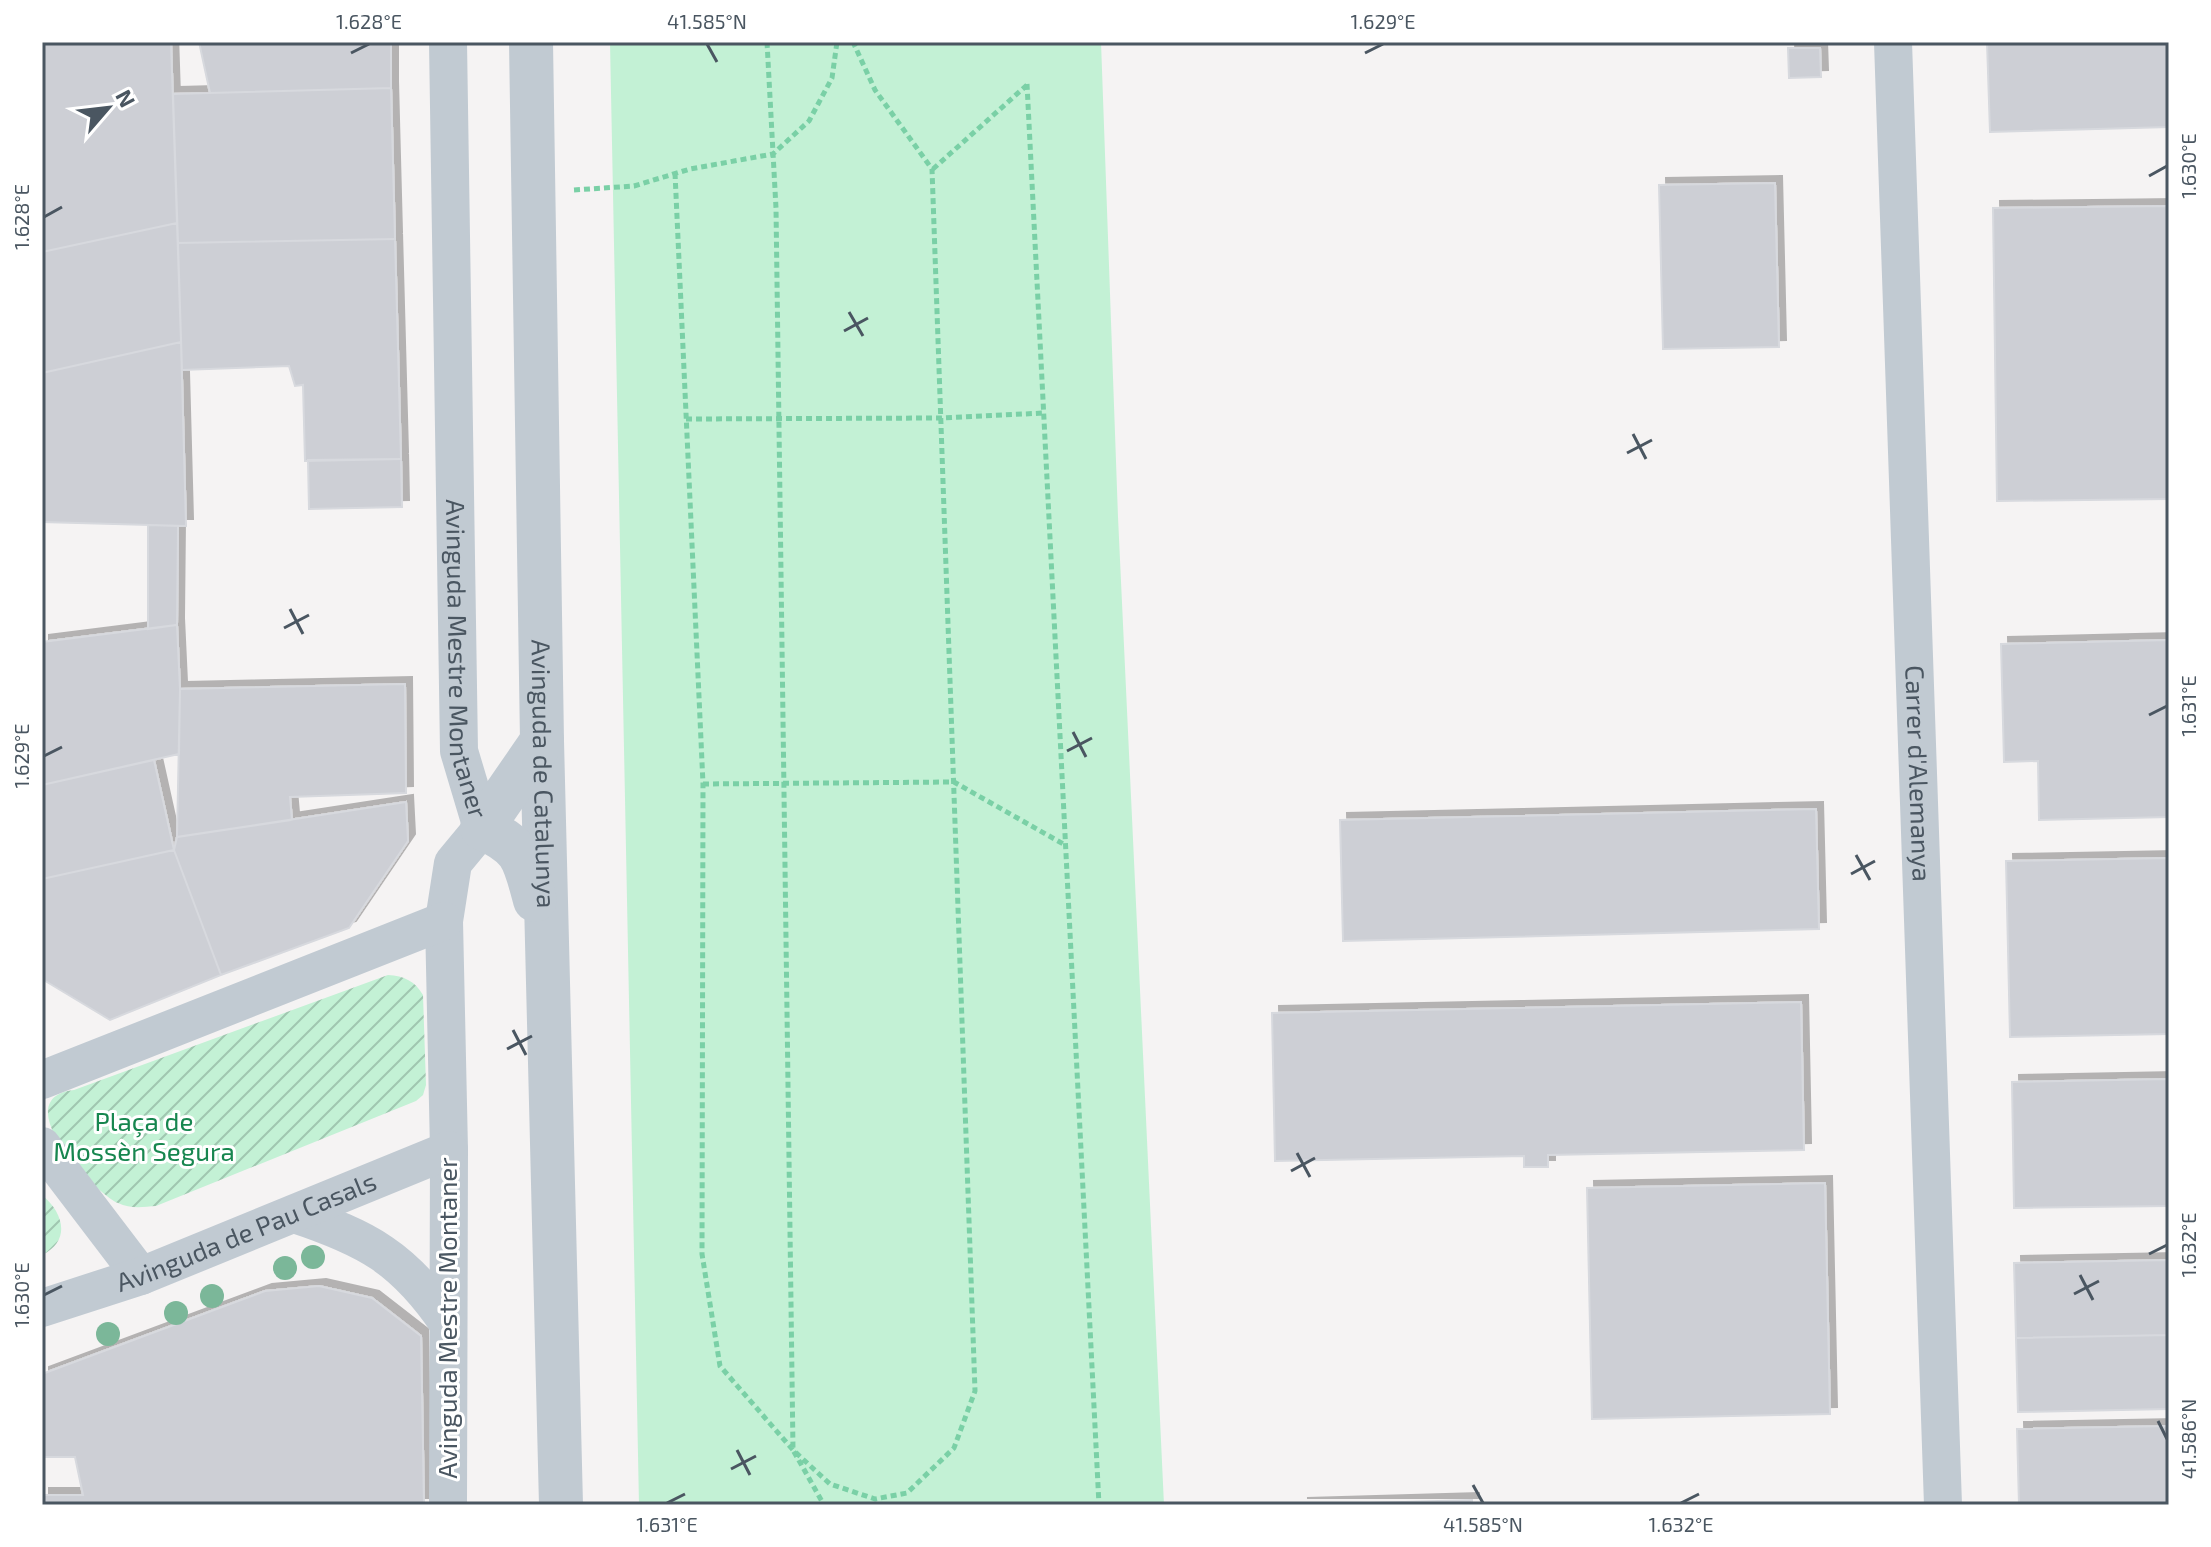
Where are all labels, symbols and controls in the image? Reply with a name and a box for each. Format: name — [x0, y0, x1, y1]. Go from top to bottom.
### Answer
text: 1.628°E — [336, 9, 402, 33]
text: 41.585°N — [667, 9, 747, 33]
text: 1.629°E — [1350, 9, 1416, 33]
north arrow — [68, 68, 148, 148]
text: N — [111, 85, 142, 111]
text: 1.630°E — [2176, 133, 2200, 199]
text: 1.628°E — [9, 184, 33, 250]
street label: Avinguda Mestre Montaner — [441, 499, 495, 822]
street label: Avinguda de Catalunya — [526, 639, 563, 909]
street label: Carrer d'Alemanya — [1900, 665, 1939, 882]
text: 1.631°E — [2176, 675, 2200, 737]
text: 1.629°E — [9, 723, 33, 789]
park label: Plaça de Mossèn Segura — [53, 1105, 235, 1166]
street label: Avinguda Mestre Montaner — [431, 1157, 462, 1479]
street label: Avinguda de Pau Casals — [112, 1165, 380, 1297]
text: 1.632°E — [2176, 1213, 2200, 1277]
text: 1.630°E — [9, 1262, 33, 1328]
text: 41.586°N — [2176, 1399, 2200, 1479]
text: 1.631°E — [636, 1512, 698, 1536]
text: 41.585°N — [1443, 1512, 1523, 1536]
text: 1.632°E — [1649, 1512, 1713, 1536]

